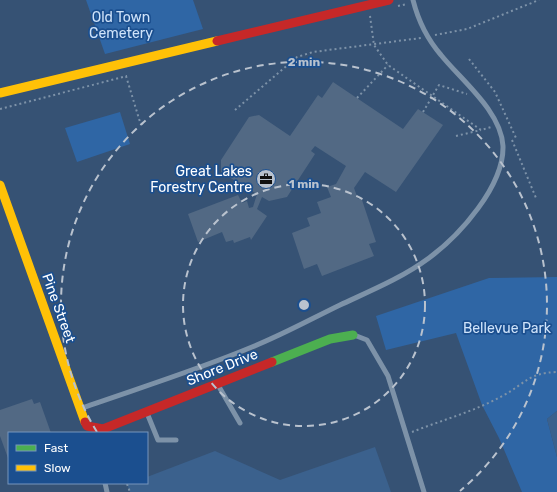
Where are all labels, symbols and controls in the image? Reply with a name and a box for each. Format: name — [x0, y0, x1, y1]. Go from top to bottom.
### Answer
park label: Old Town Cemetery — [89, 9, 153, 42]
text: 2 min — [288, 55, 321, 69]
place label: Great Lakes Forestry Centre — [150, 163, 252, 196]
office icon: Great Lakes Forestry Centre — [255, 168, 277, 190]
text: 1 min — [289, 177, 320, 191]
street label: Pine Street — [38, 271, 79, 346]
centre of rings — [297, 298, 311, 312]
park label: Bellevue Park — [463, 320, 552, 337]
street label: Shore Drive — [184, 345, 260, 389]
legend — [8, 432, 148, 484]
text: Fast — [44, 441, 68, 455]
text: Slow — [44, 461, 71, 475]

